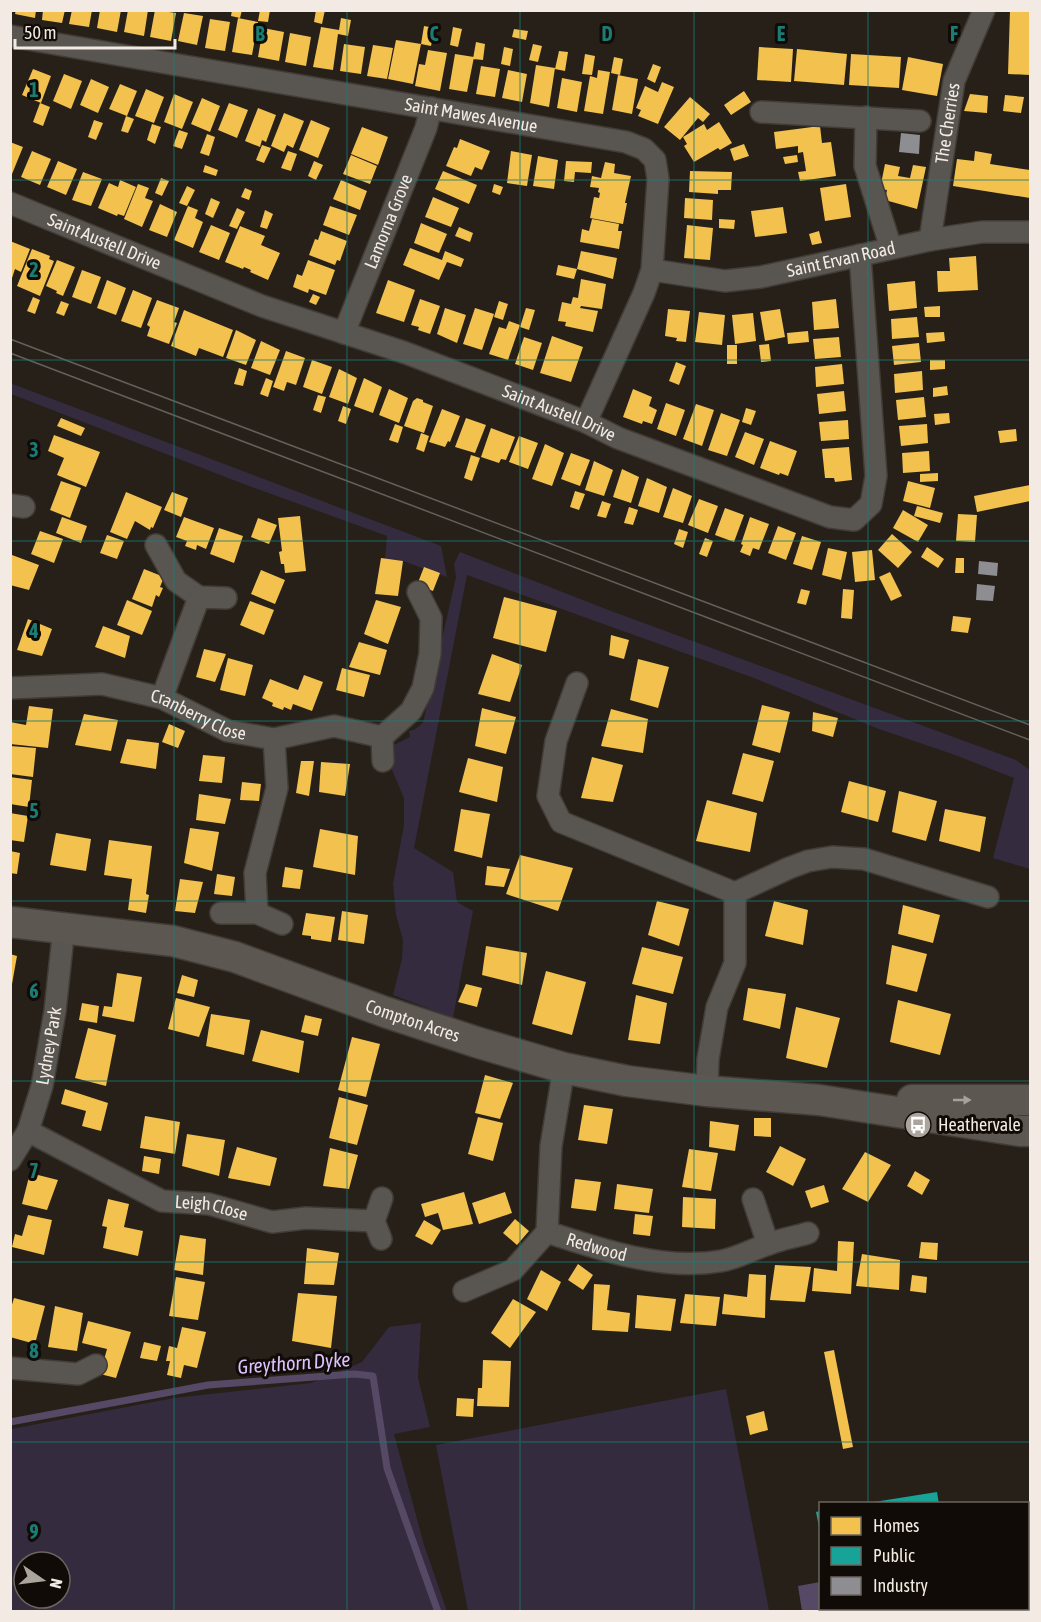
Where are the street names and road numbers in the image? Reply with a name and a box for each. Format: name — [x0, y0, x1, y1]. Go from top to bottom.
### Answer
street label: The Cherries — [931, 81, 964, 165]
street label: Saint Mawes Avenue — [403, 93, 539, 137]
street label: Lamorna Grove — [360, 171, 416, 272]
street label: Saint Austell Drive — [45, 209, 164, 274]
street label: Saint Ervan Road — [785, 237, 897, 281]
street label: Saint Austell Drive — [500, 380, 619, 445]
street label: Cranberry Close — [149, 685, 248, 744]
street label: Compton Acres — [363, 995, 463, 1046]
street label: Lydney Park — [31, 1006, 65, 1086]
street label: Leigh Close — [174, 1191, 250, 1225]
street label: Redwood — [564, 1228, 629, 1265]

